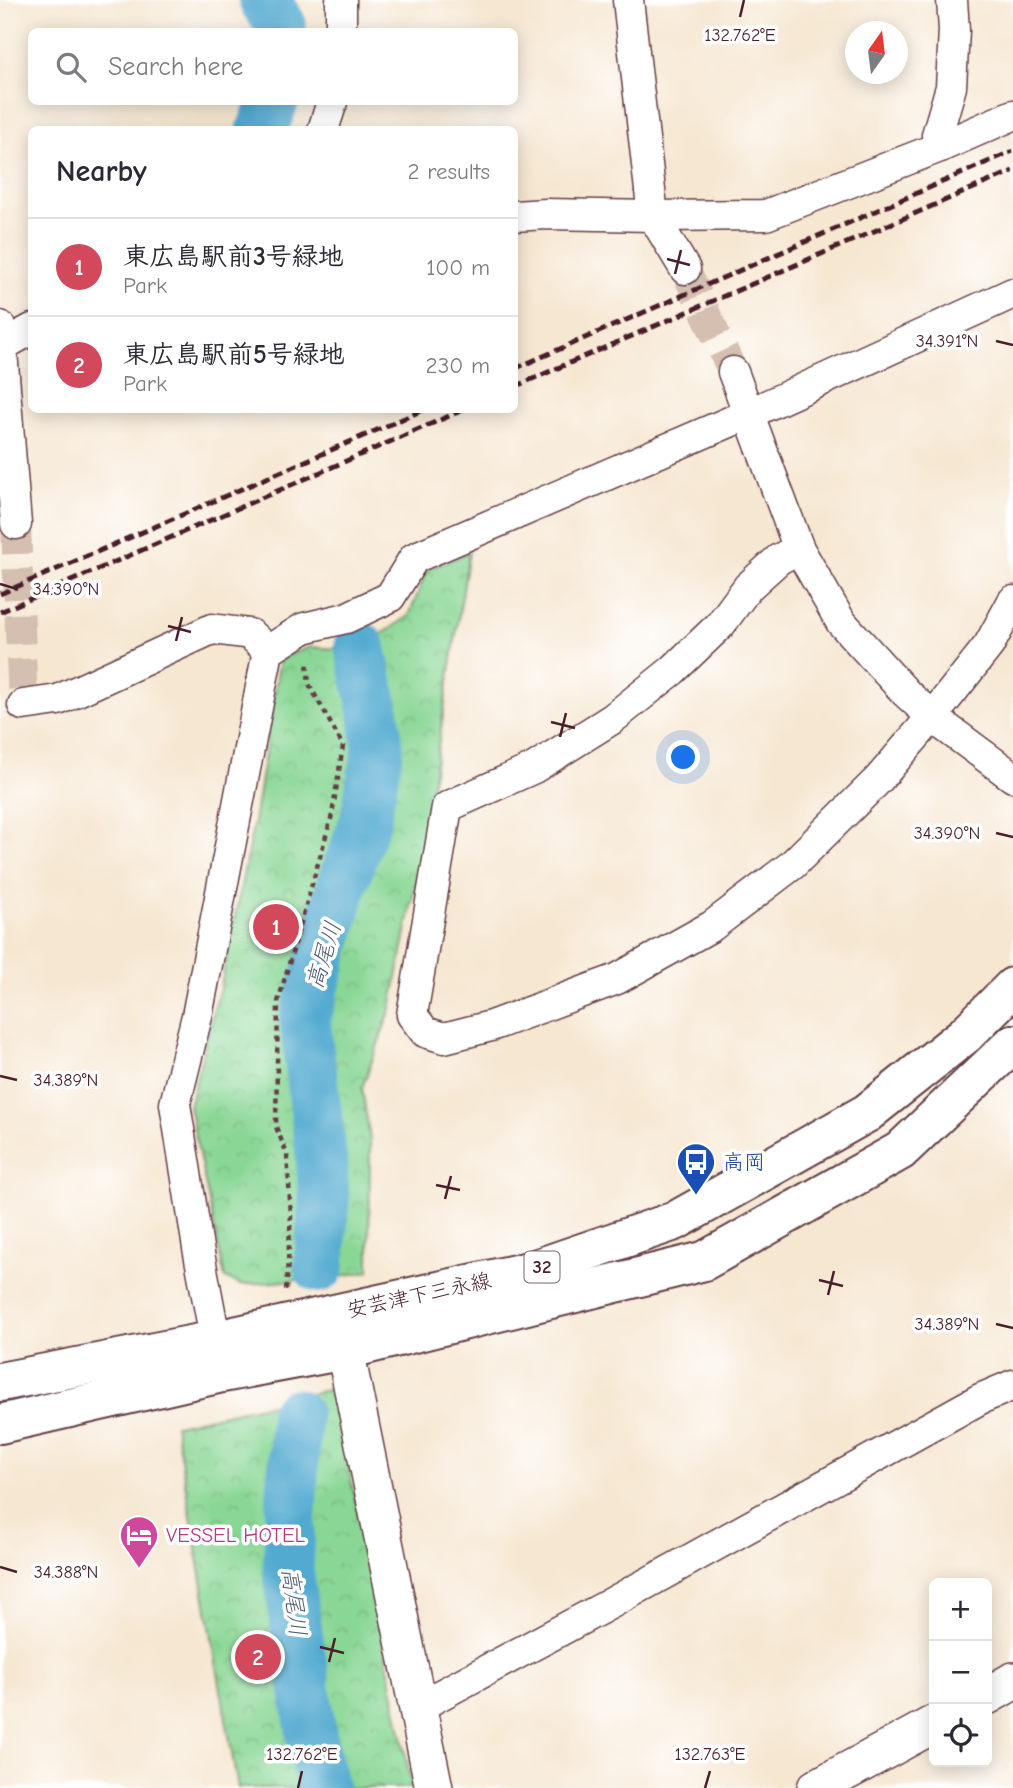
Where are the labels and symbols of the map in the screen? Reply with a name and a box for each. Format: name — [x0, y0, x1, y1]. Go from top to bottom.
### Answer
north arrow — [845, 21, 908, 84]
text: 132.762°E — [704, 25, 776, 46]
text: 34.391°N — [916, 331, 978, 352]
text: 34.390°N — [33, 579, 99, 600]
your location — [666, 740, 700, 774]
text: 34.390°N — [914, 823, 980, 844]
pin: 1 — [253, 901, 299, 953]
water label: 高尾川 — [301, 918, 347, 992]
text: 34.389°N — [34, 1070, 98, 1091]
bus stop icon: 高岡 — [675, 1141, 717, 1196]
place label: 高岡 — [723, 1150, 765, 1174]
road number: 32 — [524, 1252, 560, 1282]
street label: 安芸津下三永線 — [345, 1268, 493, 1322]
text: 34.389°N — [915, 1314, 979, 1335]
hotel icon: VESSEL HOTEL — [118, 1514, 160, 1569]
place label: VESSEL HOTEL — [166, 1523, 306, 1547]
text: 34.388°N — [34, 1562, 98, 1583]
water label: 高尾川 — [276, 1566, 312, 1638]
pin: 2 — [235, 1631, 281, 1683]
text: 132.762°E — [266, 1744, 338, 1765]
text: 132.763°E — [675, 1744, 746, 1765]

